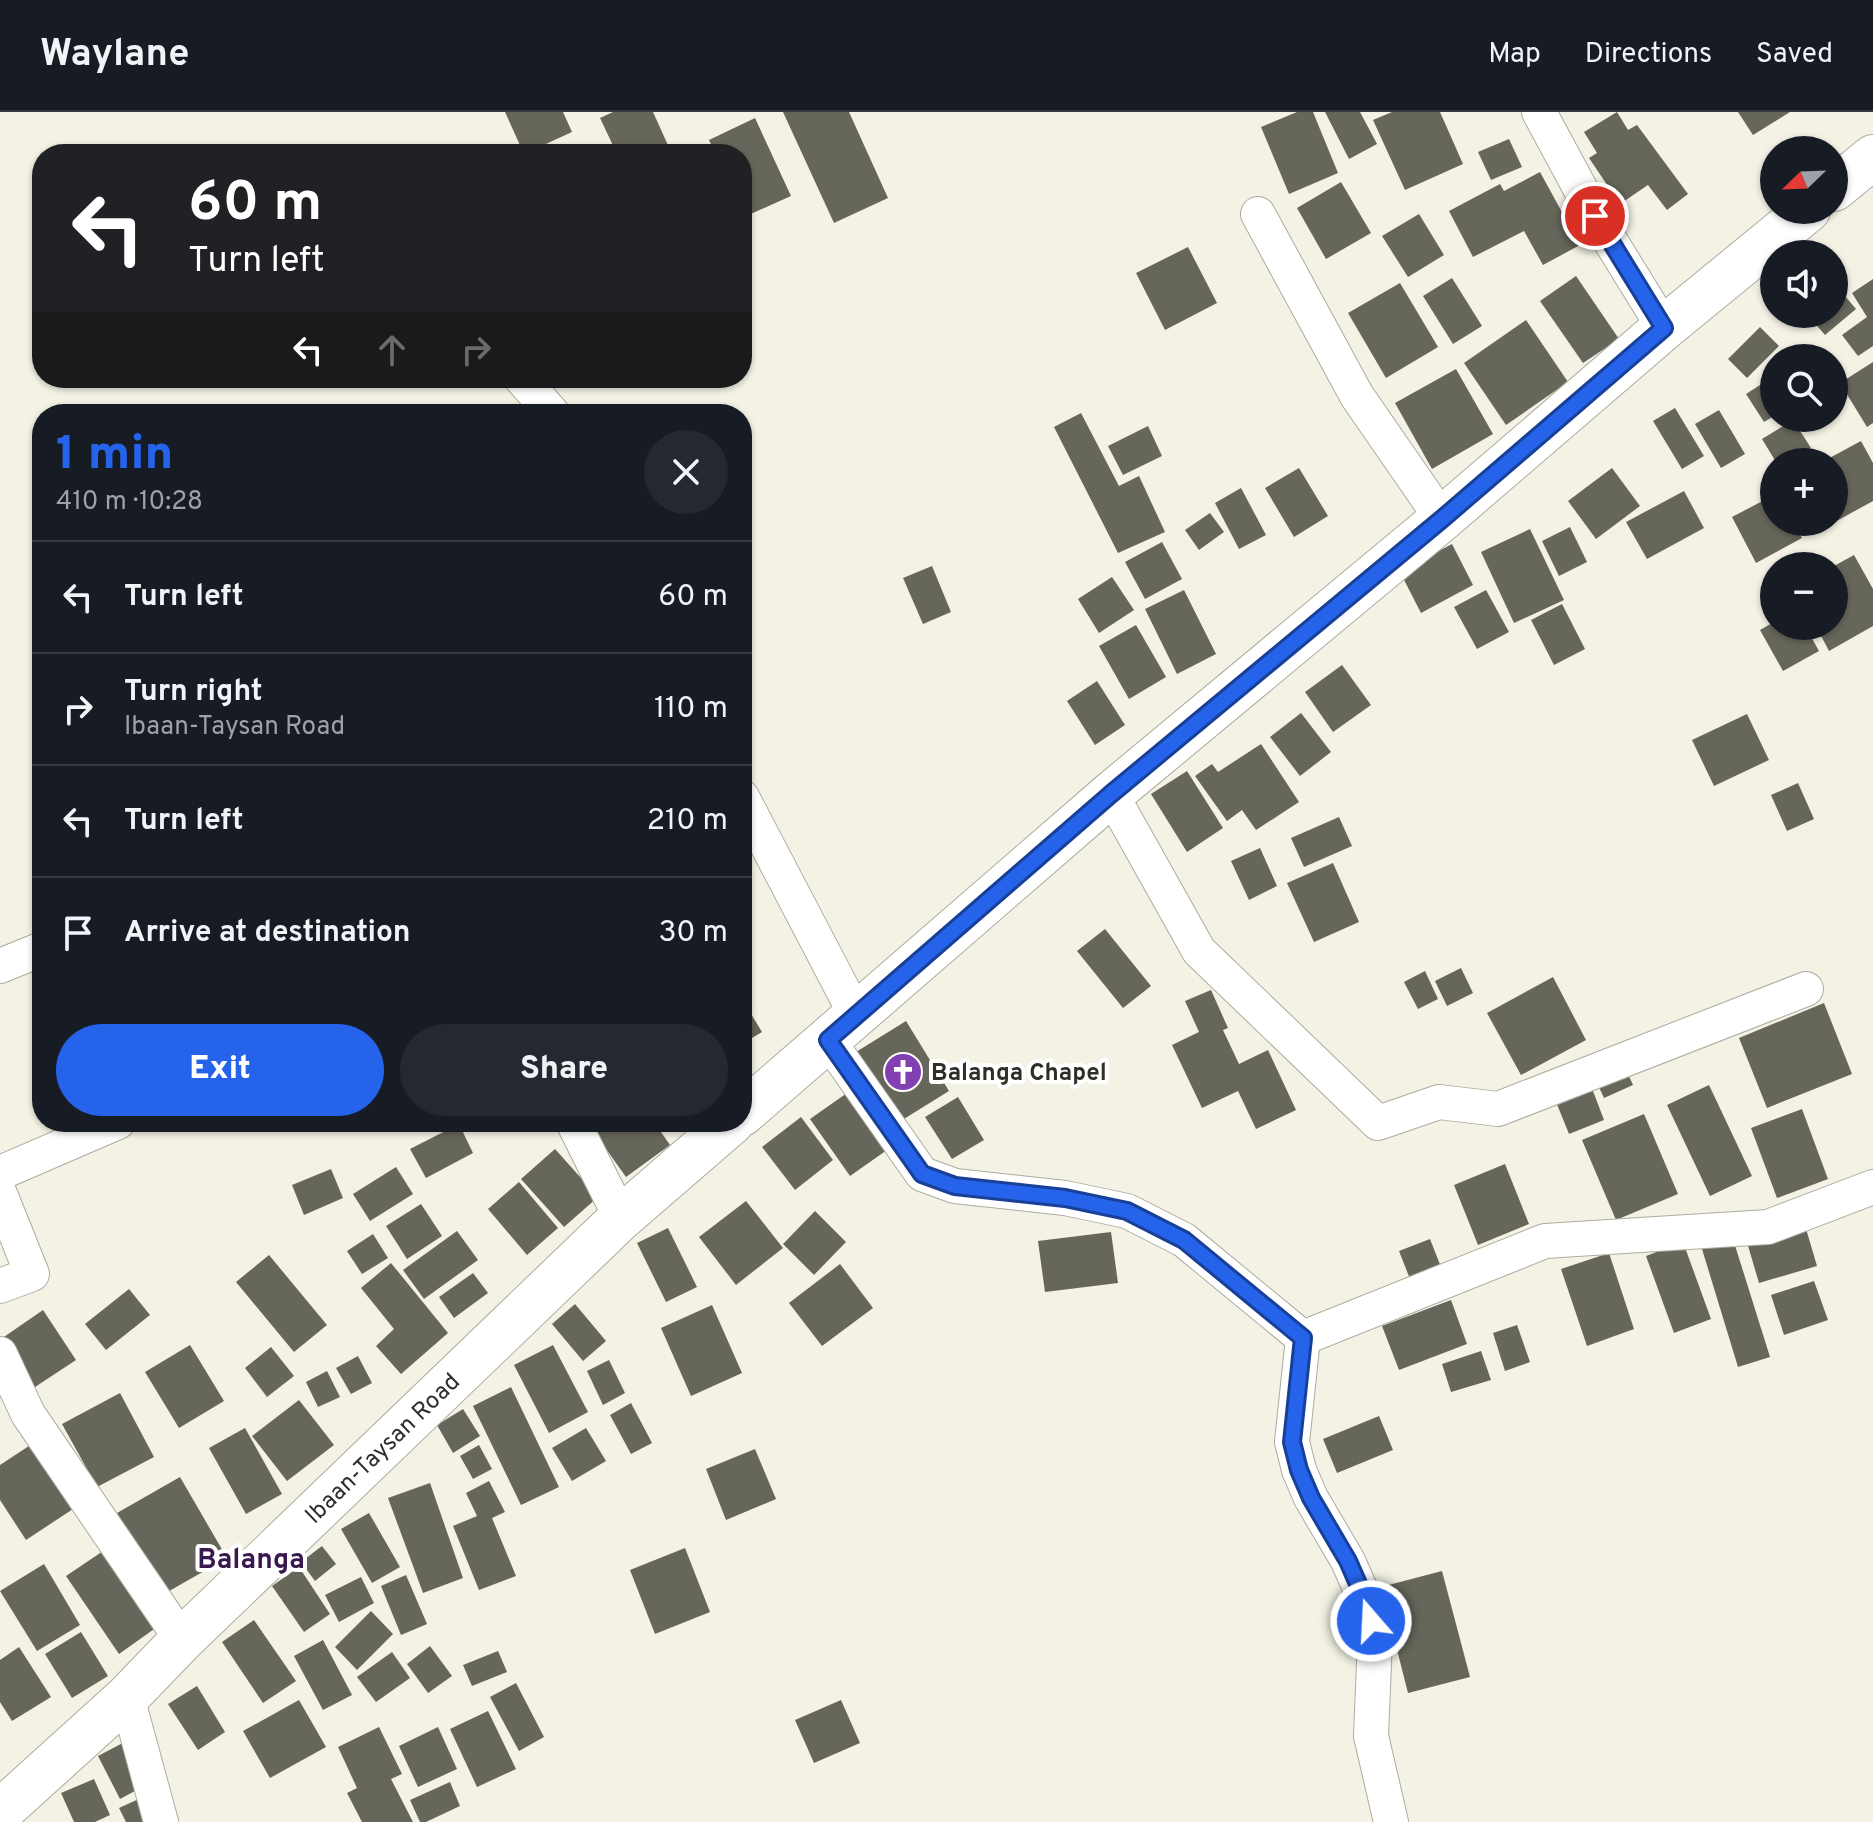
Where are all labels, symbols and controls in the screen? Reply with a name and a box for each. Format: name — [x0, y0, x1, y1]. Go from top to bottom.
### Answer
text: Waylane — [40, 31, 189, 80]
text: Map — [1488, 37, 1541, 73]
text: Directions — [1585, 37, 1712, 73]
text: Saved — [1756, 37, 1833, 73]
north arrow — [1760, 136, 1848, 224]
map controls — [1760, 136, 1848, 640]
text: 60 m — [188, 170, 322, 240]
icon: left — [56, 176, 160, 280]
pin — [1561, 182, 1629, 250]
icon: arrive — [1573, 194, 1617, 238]
text: Turn left — [188, 239, 325, 285]
button: sound — [1760, 240, 1848, 328]
icon: left — [286, 328, 330, 372]
icon: ahead — [370, 328, 414, 372]
icon: right — [454, 328, 498, 372]
button: search — [1760, 344, 1848, 432]
text: 1 min — [56, 426, 173, 486]
button: close — [644, 430, 728, 514]
button: + — [1760, 448, 1848, 536]
text: 410 m · 10:28 — [56, 486, 203, 519]
button: − — [1760, 552, 1848, 640]
icon: left — [56, 575, 100, 619]
text: Turn left — [124, 579, 244, 616]
text: 60 m — [658, 579, 728, 616]
text: Turn right — [124, 674, 262, 711]
icon: right — [56, 687, 100, 731]
text: 110 m — [654, 691, 728, 728]
text: Ibaan-Taysan Road — [124, 711, 345, 744]
icon: left — [56, 799, 100, 843]
text: Turn left — [124, 803, 244, 840]
text: 210 m — [647, 803, 728, 840]
icon: arrive — [56, 911, 100, 955]
text: Arrive at destination — [124, 915, 410, 952]
text: 30 m — [659, 915, 728, 952]
button: Exit — [56, 1024, 384, 1116]
button: Share — [400, 1024, 728, 1116]
church icon: Balanga Chapel — [882, 1051, 924, 1093]
place label: Balanga Chapel — [931, 1059, 1107, 1089]
street label: Ibaan-Taysan Road — [300, 1368, 467, 1531]
district label: Balanga — [197, 1543, 305, 1579]
position arrow — [1329, 1579, 1413, 1663]

